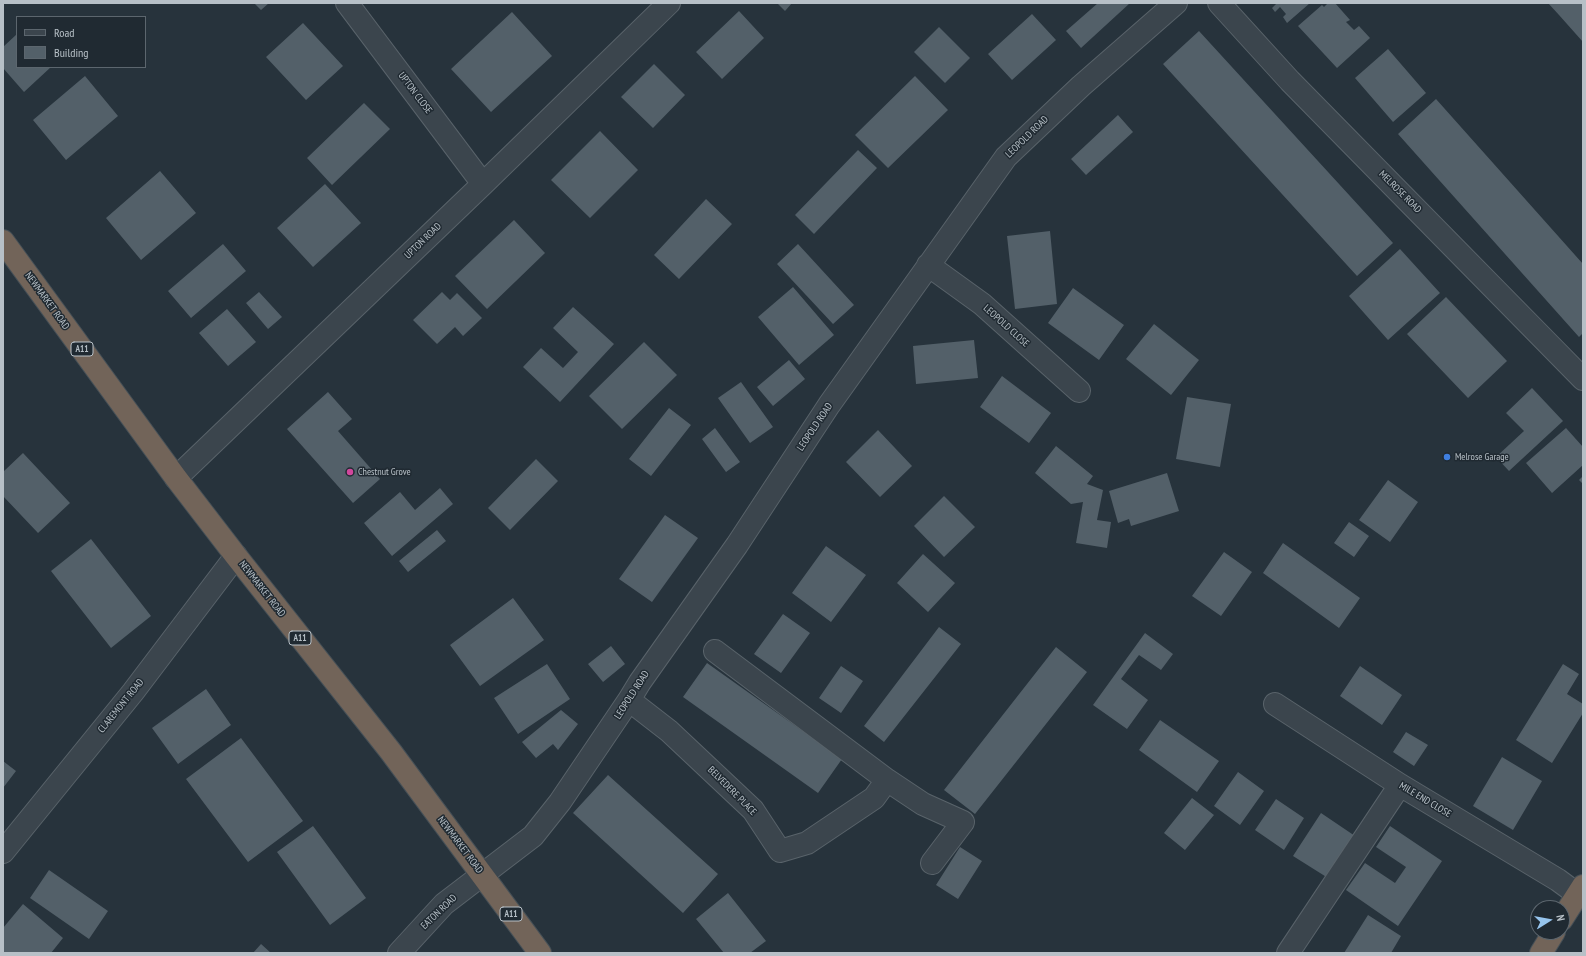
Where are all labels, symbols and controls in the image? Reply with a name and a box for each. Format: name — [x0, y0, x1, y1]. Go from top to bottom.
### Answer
legend — [16, 16, 146, 68]
text: Road — [54, 25, 74, 40]
text: Building — [54, 45, 89, 60]
street label: UPTON CLOSE — [395, 70, 435, 116]
street label: LEOPOLD ROAD — [1003, 114, 1051, 160]
street label: MELROSE ROAD — [1376, 168, 1424, 216]
street label: UPTON ROAD — [402, 221, 444, 261]
street label: NEWMARKET ROAD — [22, 270, 72, 332]
street label: LEOPOLD CLOSE — [981, 302, 1031, 350]
road number: A11 — [71, 342, 93, 356]
street label: LEOPOLD ROAD — [795, 401, 835, 453]
place label: Melrose Garage — [1455, 451, 1509, 463]
marker: Melrose Garage — [1442, 452, 1452, 462]
place label: Chestnut Grove — [358, 466, 411, 478]
marker: Chestnut Grove — [345, 467, 355, 477]
street label: NEWMARKET ROAD — [236, 559, 288, 619]
road number: A11 — [289, 631, 311, 645]
street label: LEOPOLD ROAD — [612, 669, 652, 721]
street label: CLAREMONT ROAD — [96, 676, 146, 736]
street label: BELVEDERE PLACE — [705, 764, 759, 818]
street label: MILE END CLOSE — [1397, 780, 1453, 820]
street label: NEWMARKET ROAD — [435, 814, 485, 876]
street label: EATON ROAD — [419, 892, 459, 932]
north arrow — [1530, 900, 1570, 940]
road number: A11 — [500, 907, 522, 921]
text: N — [1553, 914, 1568, 922]

